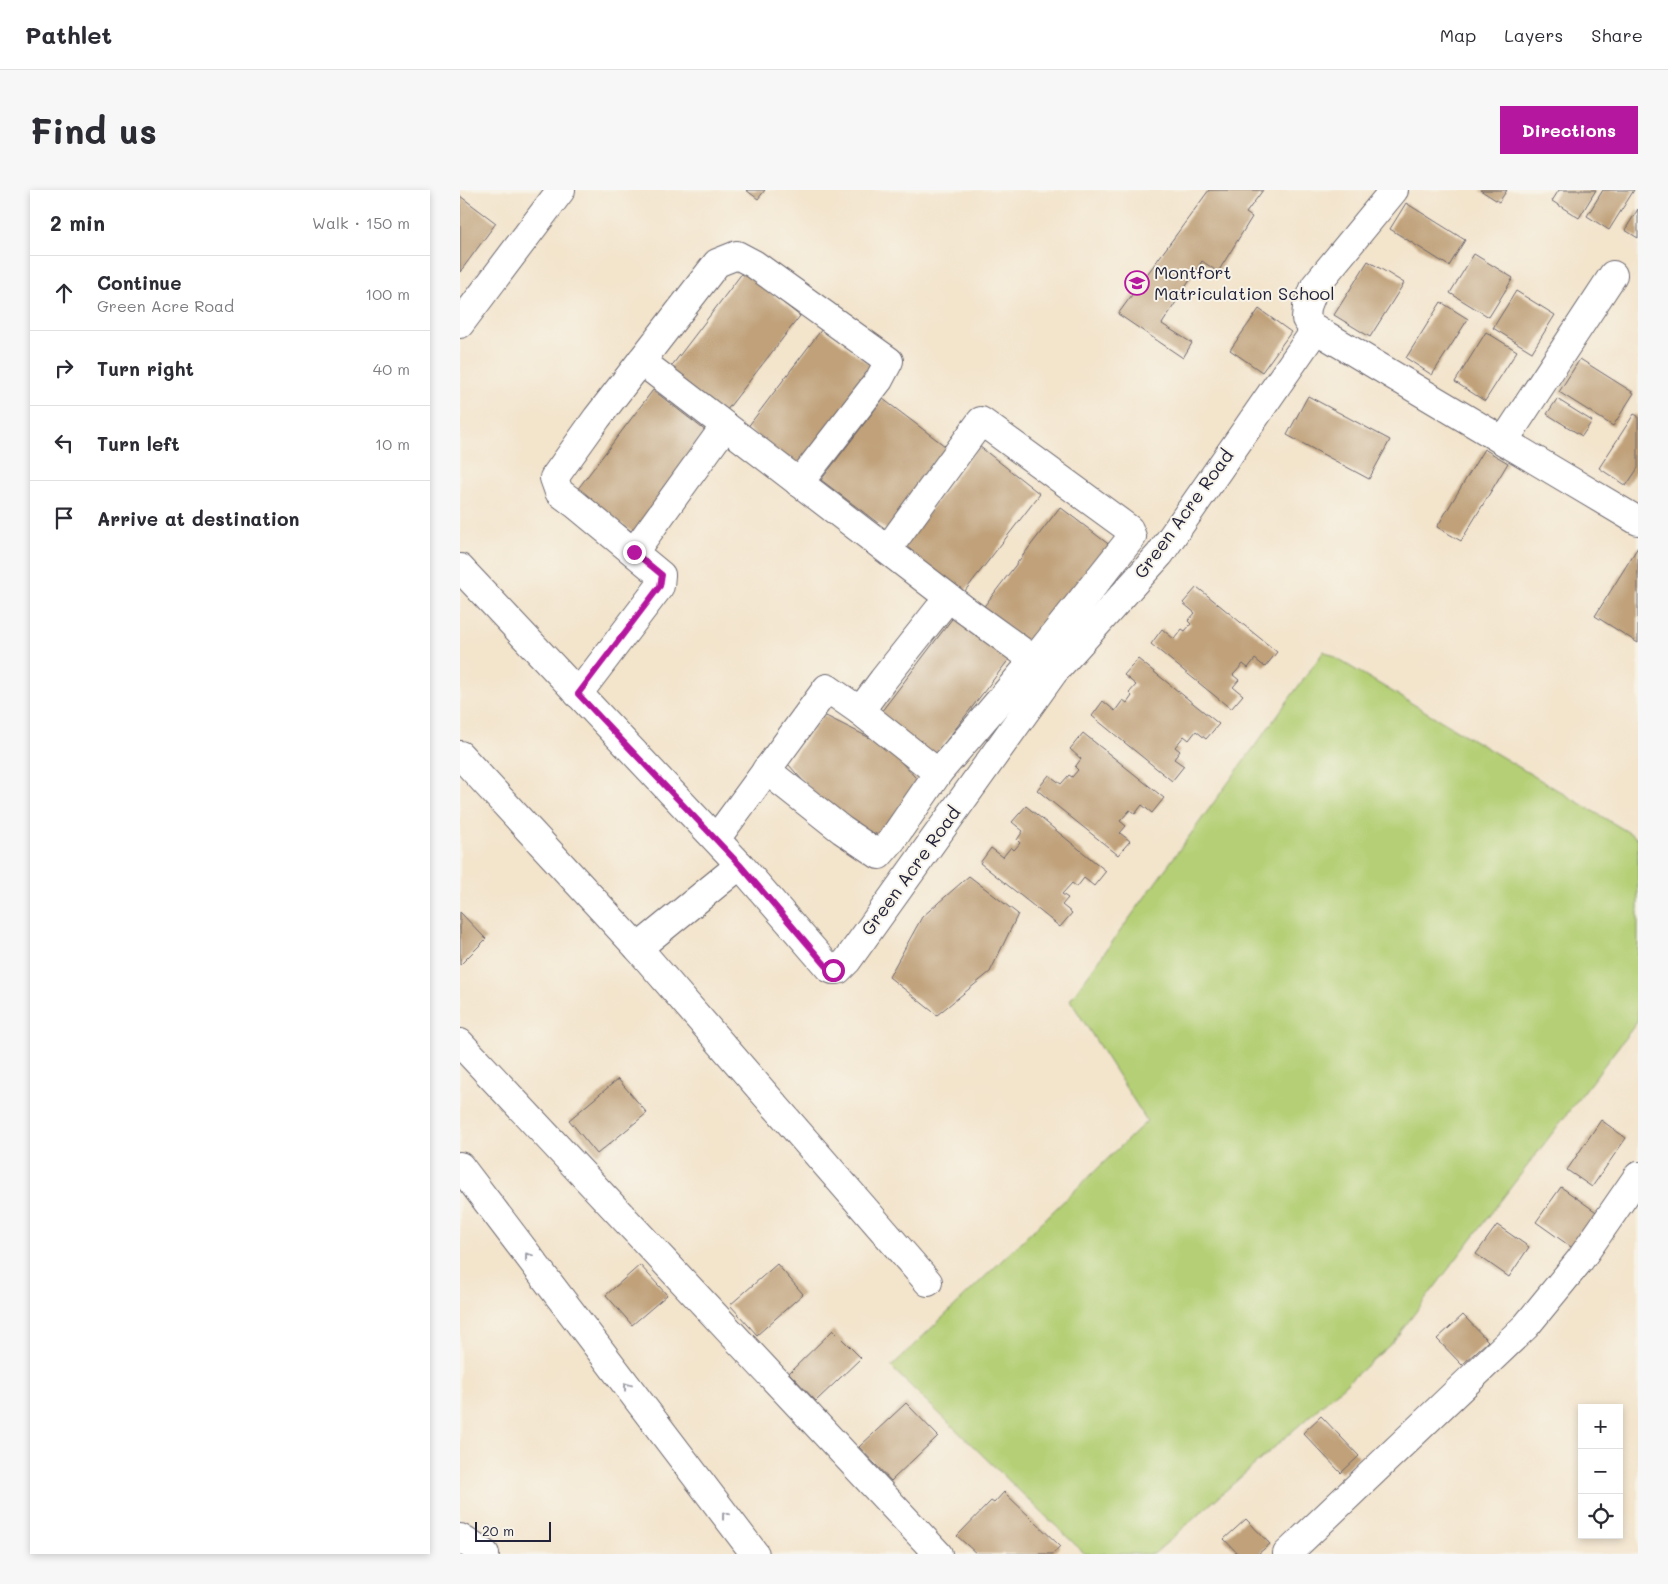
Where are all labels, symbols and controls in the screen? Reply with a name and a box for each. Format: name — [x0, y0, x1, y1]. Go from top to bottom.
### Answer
text: Pathlet — [25, 19, 112, 50]
text: Map — [1440, 23, 1476, 47]
text: Layers — [1504, 23, 1563, 47]
text: Share — [1591, 23, 1643, 47]
button: Directions — [1500, 106, 1638, 154]
text: Find us — [30, 107, 157, 153]
text: 2 min — [50, 209, 105, 236]
text: Walk · 150 m — [312, 212, 410, 233]
place label: Montfort Matriculation School — [1154, 260, 1335, 305]
text: Continue — [97, 270, 182, 295]
school or university icon: Montfort Matriculation School — [1124, 270, 1150, 296]
icon: ahead — [50, 279, 78, 307]
text: 100 m — [365, 283, 410, 304]
text: Green Acre Road — [97, 295, 234, 316]
icon: right — [50, 354, 78, 382]
text: Turn right — [97, 356, 194, 381]
text: 40 m — [373, 358, 410, 379]
icon: left — [50, 429, 78, 457]
text: Turn left — [97, 431, 180, 456]
text: 10 m — [375, 433, 410, 454]
street label: Green Acre Road — [1128, 444, 1238, 583]
icon: arrive — [50, 504, 78, 532]
text: Arrive at destination — [97, 506, 300, 531]
route end — [623, 541, 646, 564]
street label: Green Acre Road — [855, 801, 965, 940]
route start — [822, 959, 845, 982]
one-way arrow — [526, 1253, 534, 1262]
one-way arrow — [624, 1382, 633, 1392]
map controls — [1578, 1404, 1623, 1539]
button: + — [1578, 1404, 1623, 1449]
button: − — [1578, 1449, 1623, 1494]
button: locate — [1578, 1494, 1623, 1539]
one-way arrow — [722, 1511, 731, 1521]
scale bar — [475, 1519, 551, 1542]
text: 20 m — [482, 1521, 514, 1540]

